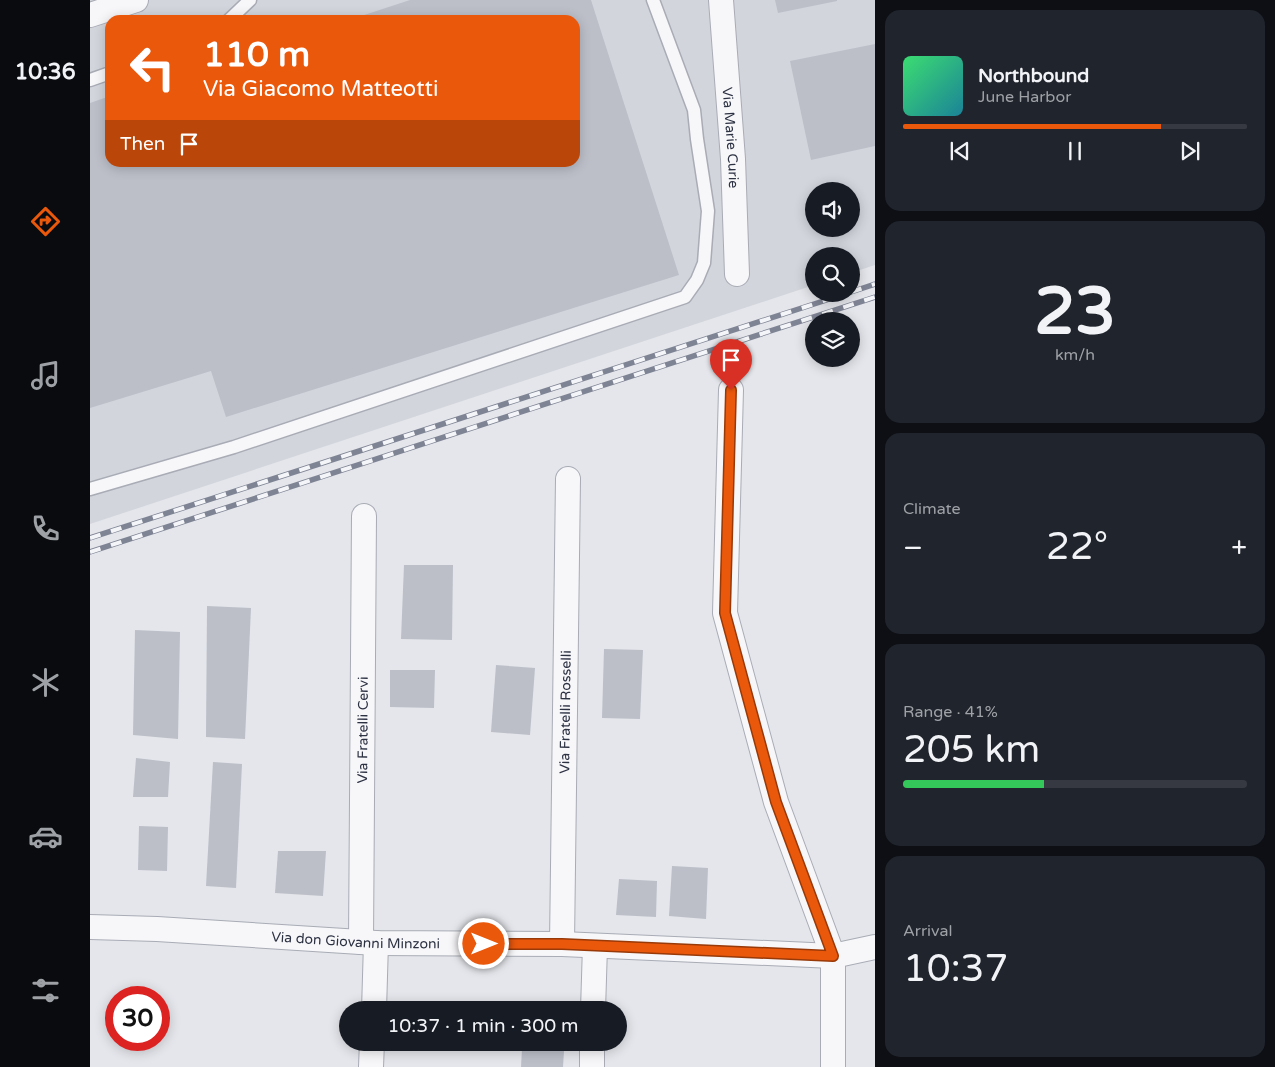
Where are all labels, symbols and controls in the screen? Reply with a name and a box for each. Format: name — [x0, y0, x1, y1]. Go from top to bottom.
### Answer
text: 110 m — [203, 34, 310, 76]
icon: left — [120, 35, 185, 100]
text: 10:36 — [15, 59, 75, 85]
text: Northbound — [978, 65, 1089, 87]
text: Via Giacomo Matteotti — [203, 76, 438, 102]
street label: Via Marie Curie — [719, 86, 743, 189]
text: June Harbor — [978, 87, 1071, 107]
icon: arrive — [175, 130, 203, 158]
text: Then — [120, 133, 165, 155]
icon: previous — [946, 137, 974, 165]
icon: pause — [1061, 137, 1089, 165]
icon: next — [1176, 137, 1204, 165]
map controls — [805, 182, 860, 367]
button: sound — [805, 182, 860, 237]
icon: directions — [28, 204, 63, 239]
button: search — [805, 247, 860, 302]
text: 23 — [1034, 273, 1116, 352]
button: layers — [805, 312, 860, 367]
pin — [710, 339, 752, 390]
text: km/h — [1055, 345, 1095, 365]
icon: arrive — [717, 346, 745, 374]
icon: music — [28, 358, 63, 393]
text: Climate — [903, 499, 961, 519]
icon: phone — [28, 511, 63, 546]
text: 22° — [1046, 524, 1108, 570]
text: − — [903, 531, 923, 565]
text: + — [1231, 531, 1247, 565]
street label: Via Fratelli Rosselli — [556, 650, 574, 774]
icon: climate — [28, 665, 63, 700]
street label: Via Fratelli Cervi — [354, 677, 371, 784]
text: Range · 41% — [903, 702, 998, 722]
text: 205 km — [903, 727, 1040, 773]
icon: car — [28, 819, 63, 854]
position arrow — [457, 917, 509, 969]
text: Arrival — [903, 921, 952, 941]
street label: Via don Giovanni Minzoni — [271, 928, 440, 952]
text: 10:37 — [903, 946, 1008, 992]
icon: filters — [28, 973, 63, 1008]
speed limit sign: 30 — [105, 986, 170, 1051]
text: 10:37 · 1 min · 300 m — [387, 1015, 579, 1037]

